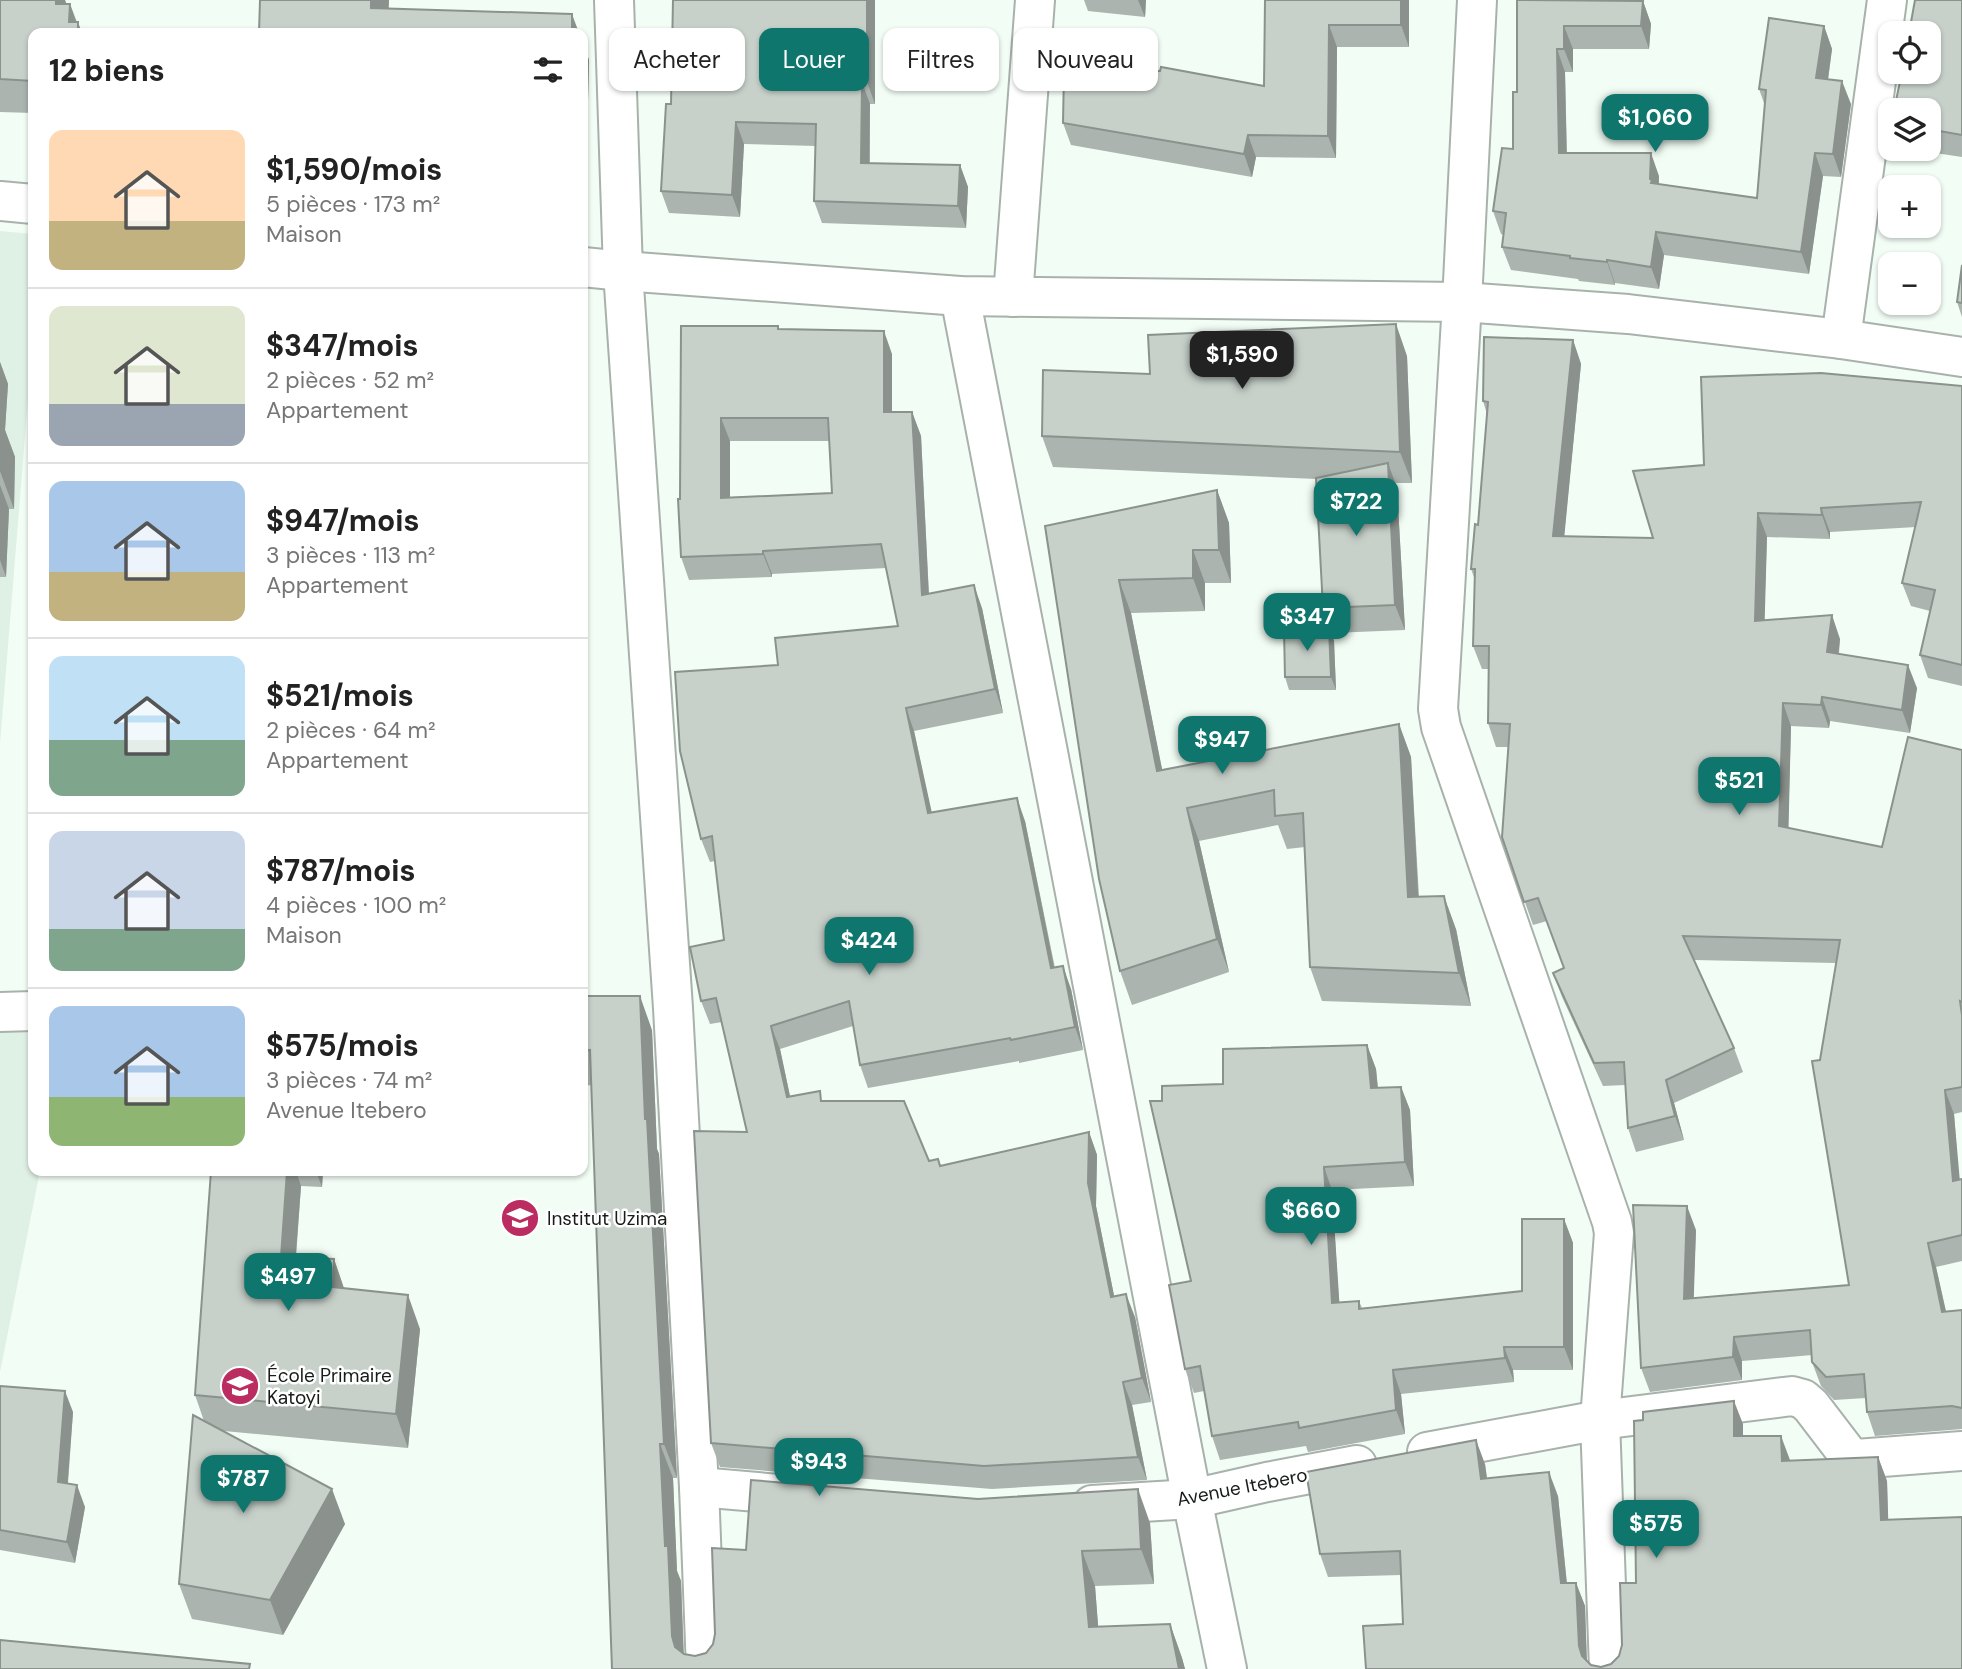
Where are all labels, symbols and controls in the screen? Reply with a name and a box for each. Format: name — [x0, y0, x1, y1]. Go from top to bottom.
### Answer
map controls — [1878, 21, 1941, 315]
button: locate — [1878, 21, 1941, 84]
chip: Acheter — [609, 28, 745, 91]
chip: Louer — [759, 28, 869, 91]
chip: Filtres — [883, 28, 999, 91]
chip: Nouveau — [1013, 28, 1158, 91]
text: 12 biens — [49, 51, 165, 90]
icon: filters — [529, 51, 567, 89]
pin: $1,060 — [1598, 94, 1712, 154]
button: layers — [1878, 98, 1941, 161]
text: $1,060 — [1618, 102, 1692, 132]
text: $1,590/mois — [266, 150, 442, 189]
icon: home — [105, 158, 189, 242]
button: + — [1878, 175, 1941, 238]
text: 5 pièces · 173 m² — [266, 189, 440, 219]
text: Maison — [266, 219, 342, 249]
button: − — [1878, 252, 1941, 315]
text: $347/mois — [266, 326, 418, 365]
pin: $1,590 — [1185, 332, 1299, 391]
icon: home — [105, 334, 189, 418]
text: $1,590 — [1206, 339, 1278, 369]
text: 2 pièces · 52 m² — [266, 365, 434, 395]
text: Appartement — [266, 395, 409, 425]
pin: $722 — [1315, 478, 1397, 538]
text: $722 — [1330, 486, 1382, 516]
text: $947/mois — [266, 501, 419, 540]
icon: home — [105, 509, 189, 593]
text: 3 pièces · 113 m² — [266, 540, 435, 570]
text: Appartement — [266, 570, 409, 600]
pin: $347 — [1266, 594, 1348, 653]
text: $347 — [1279, 601, 1335, 631]
text: $521/mois — [266, 676, 414, 715]
icon: home — [105, 684, 189, 768]
text: 2 pièces · 64 m² — [266, 715, 436, 745]
pin: $947 — [1181, 716, 1263, 776]
text: $947 — [1194, 724, 1250, 754]
text: Appartement — [266, 745, 409, 775]
pin: $521 — [1698, 758, 1780, 817]
text: $521 — [1714, 765, 1764, 795]
text: $787/mois — [266, 851, 415, 890]
icon: home — [105, 859, 189, 943]
text: 4 pièces · 100 m² — [266, 890, 446, 920]
pin: $424 — [828, 918, 910, 977]
text: Maison — [266, 920, 342, 950]
text: $424 — [841, 925, 897, 955]
text: $575/mois — [266, 1026, 419, 1065]
icon: home — [105, 1034, 189, 1118]
text: 3 pièces · 74 m² — [266, 1065, 432, 1095]
text: Avenue Itebero — [266, 1095, 427, 1125]
pin: $660 — [1270, 1188, 1352, 1247]
text: $660 — [1281, 1195, 1341, 1225]
school or university icon: Institut Uzima — [499, 1197, 541, 1239]
place label: Institut Uzima — [547, 1206, 667, 1231]
pin: $497 — [247, 1254, 329, 1313]
text: $497 — [260, 1261, 316, 1291]
place label: École Primaire Katoyi — [267, 1363, 392, 1410]
school or university icon: École Primaire Katoyi — [219, 1365, 261, 1407]
pin: $943 — [778, 1438, 860, 1498]
text: $943 — [790, 1446, 848, 1476]
pin: $787 — [202, 1456, 284, 1515]
street label: Avenue Itebero — [1174, 1462, 1310, 1512]
text: $787 — [217, 1463, 269, 1493]
pin: $575 — [1615, 1500, 1697, 1560]
text: $575 — [1629, 1508, 1683, 1538]

